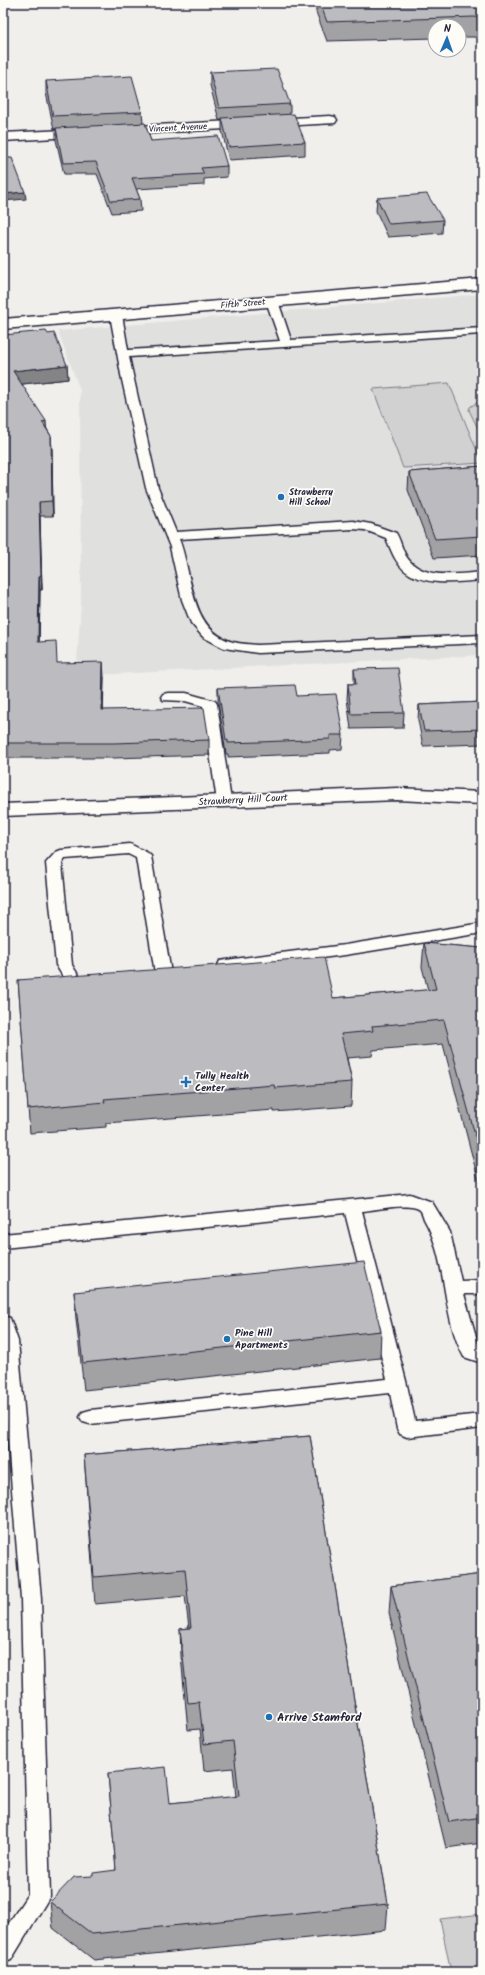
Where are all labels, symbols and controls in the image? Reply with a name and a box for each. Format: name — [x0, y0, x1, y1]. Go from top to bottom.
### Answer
north arrow — [427, 18, 467, 58]
text: N — [444, 20, 451, 38]
street label: Vincent Avenue — [149, 119, 207, 137]
street label: Fifth Street — [220, 295, 267, 313]
place label: Strawberry Hill School — [289, 485, 333, 510]
marker: Strawberry Hill School — [276, 492, 286, 502]
street label: Strawberry Hill Court — [198, 790, 288, 810]
place label: Tully Health Center — [195, 1068, 249, 1096]
marker: Tully Health Center — [180, 1076, 192, 1088]
place label: Pine Hill Apartments — [235, 1325, 288, 1353]
marker: Pine Hill Apartments — [222, 1334, 232, 1344]
place label: Arrive Stamford — [277, 1708, 362, 1727]
marker: Arrive Stamford — [264, 1712, 274, 1722]

